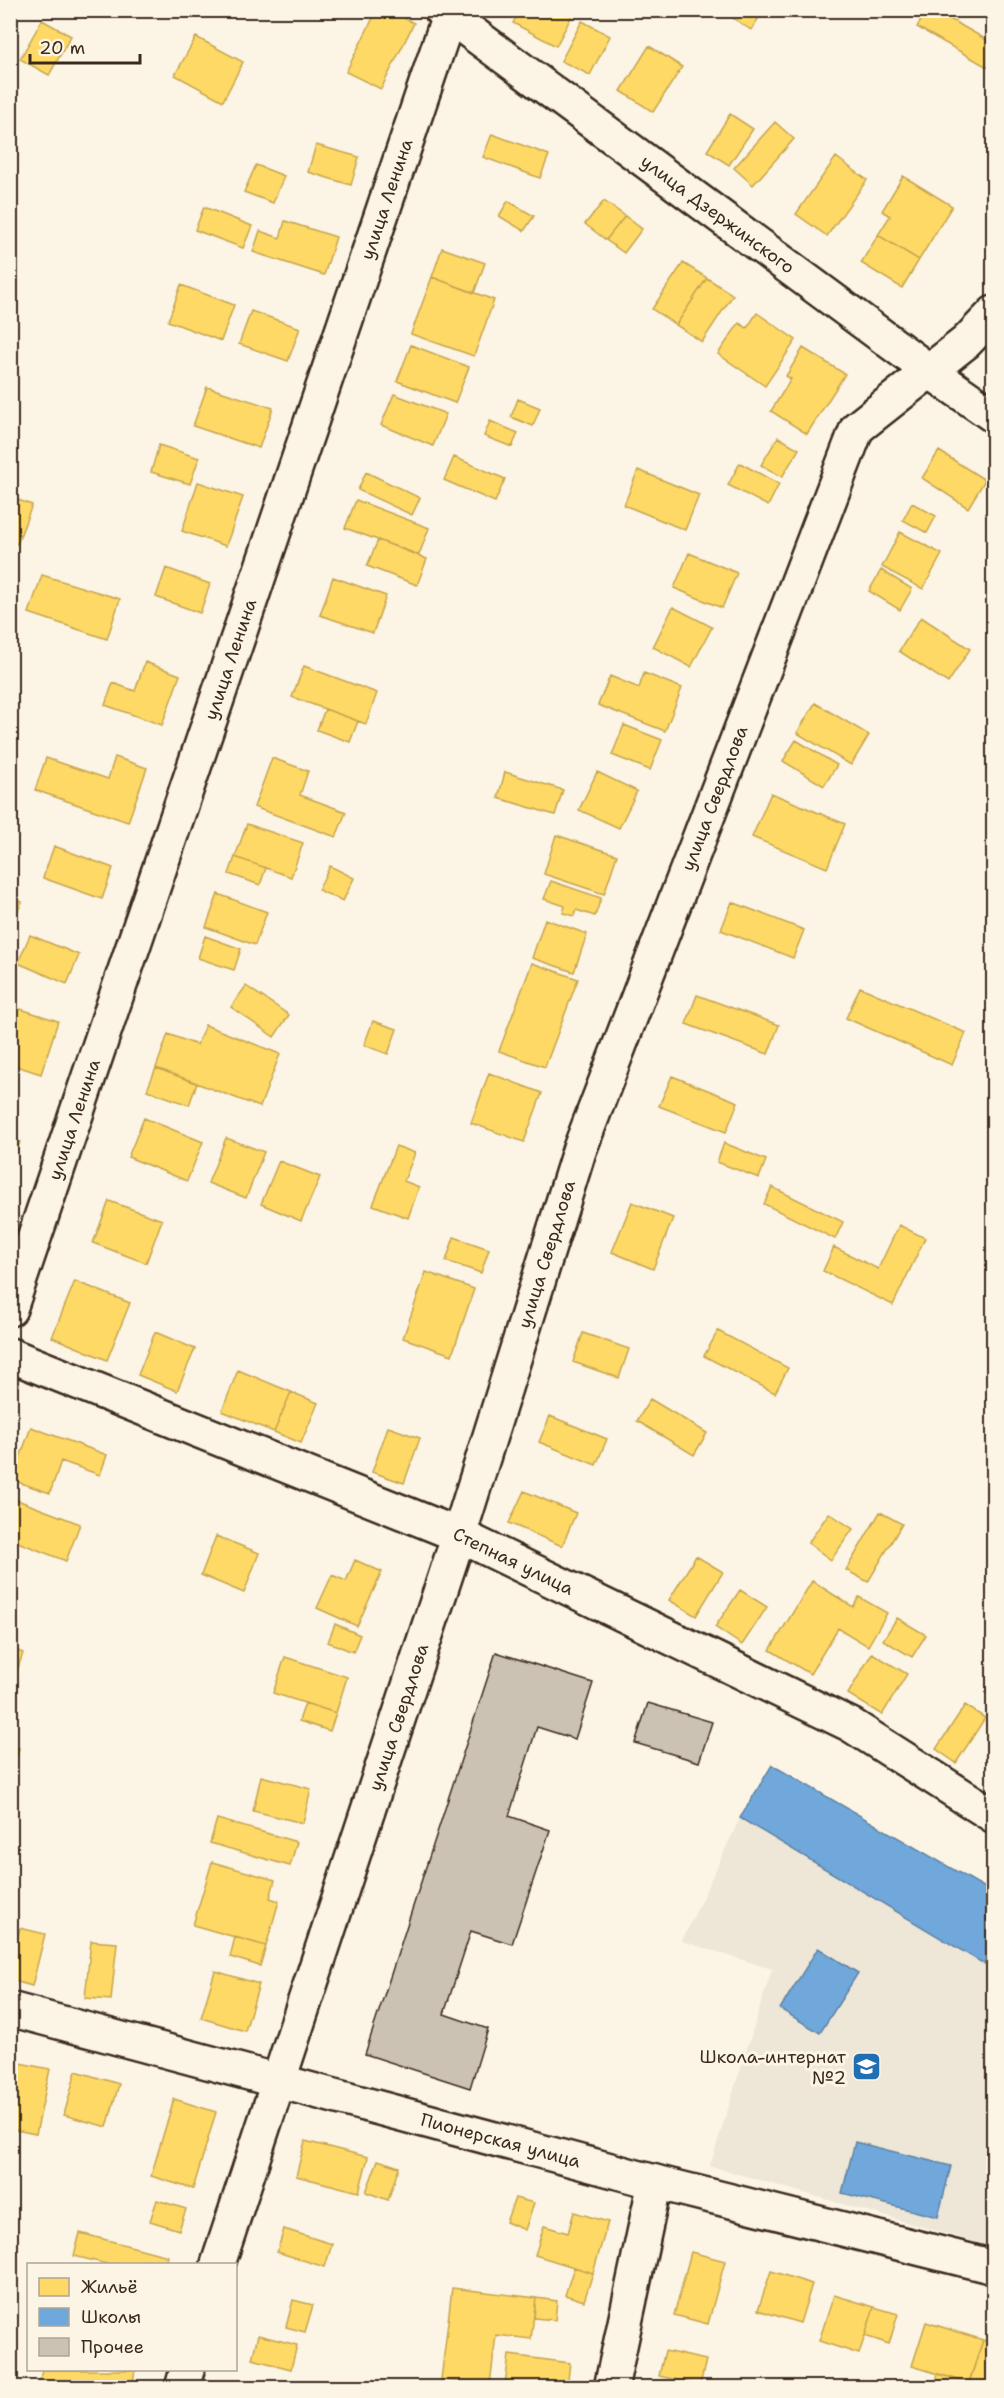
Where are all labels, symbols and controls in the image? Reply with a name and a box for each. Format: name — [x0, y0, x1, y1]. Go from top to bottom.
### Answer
scale bar — [30, 27, 140, 65]
text: 20 m — [39, 36, 85, 60]
street label: улица Ленина — [355, 135, 418, 263]
street label: улица Дзержинского — [636, 150, 799, 279]
street label: улица Ленина — [199, 596, 262, 723]
street label: улица Свердлова — [676, 722, 753, 874]
street label: улица Ленина — [43, 1056, 106, 1183]
street label: улица Свердлова — [512, 1177, 581, 1331]
street label: Степная улица — [450, 1522, 578, 1601]
street label: улица Свердлова — [363, 1640, 434, 1794]
place label: Школа-интернат №2 — [700, 2045, 847, 2090]
school or university icon: Школа-интернат №2 — [851, 2051, 883, 2083]
street label: Пионерская улица — [418, 2108, 583, 2174]
legend — [27, 2263, 237, 2371]
text: Жильё — [81, 2275, 138, 2299]
text: Школы — [81, 2305, 141, 2329]
text: Прочее — [81, 2335, 144, 2359]

